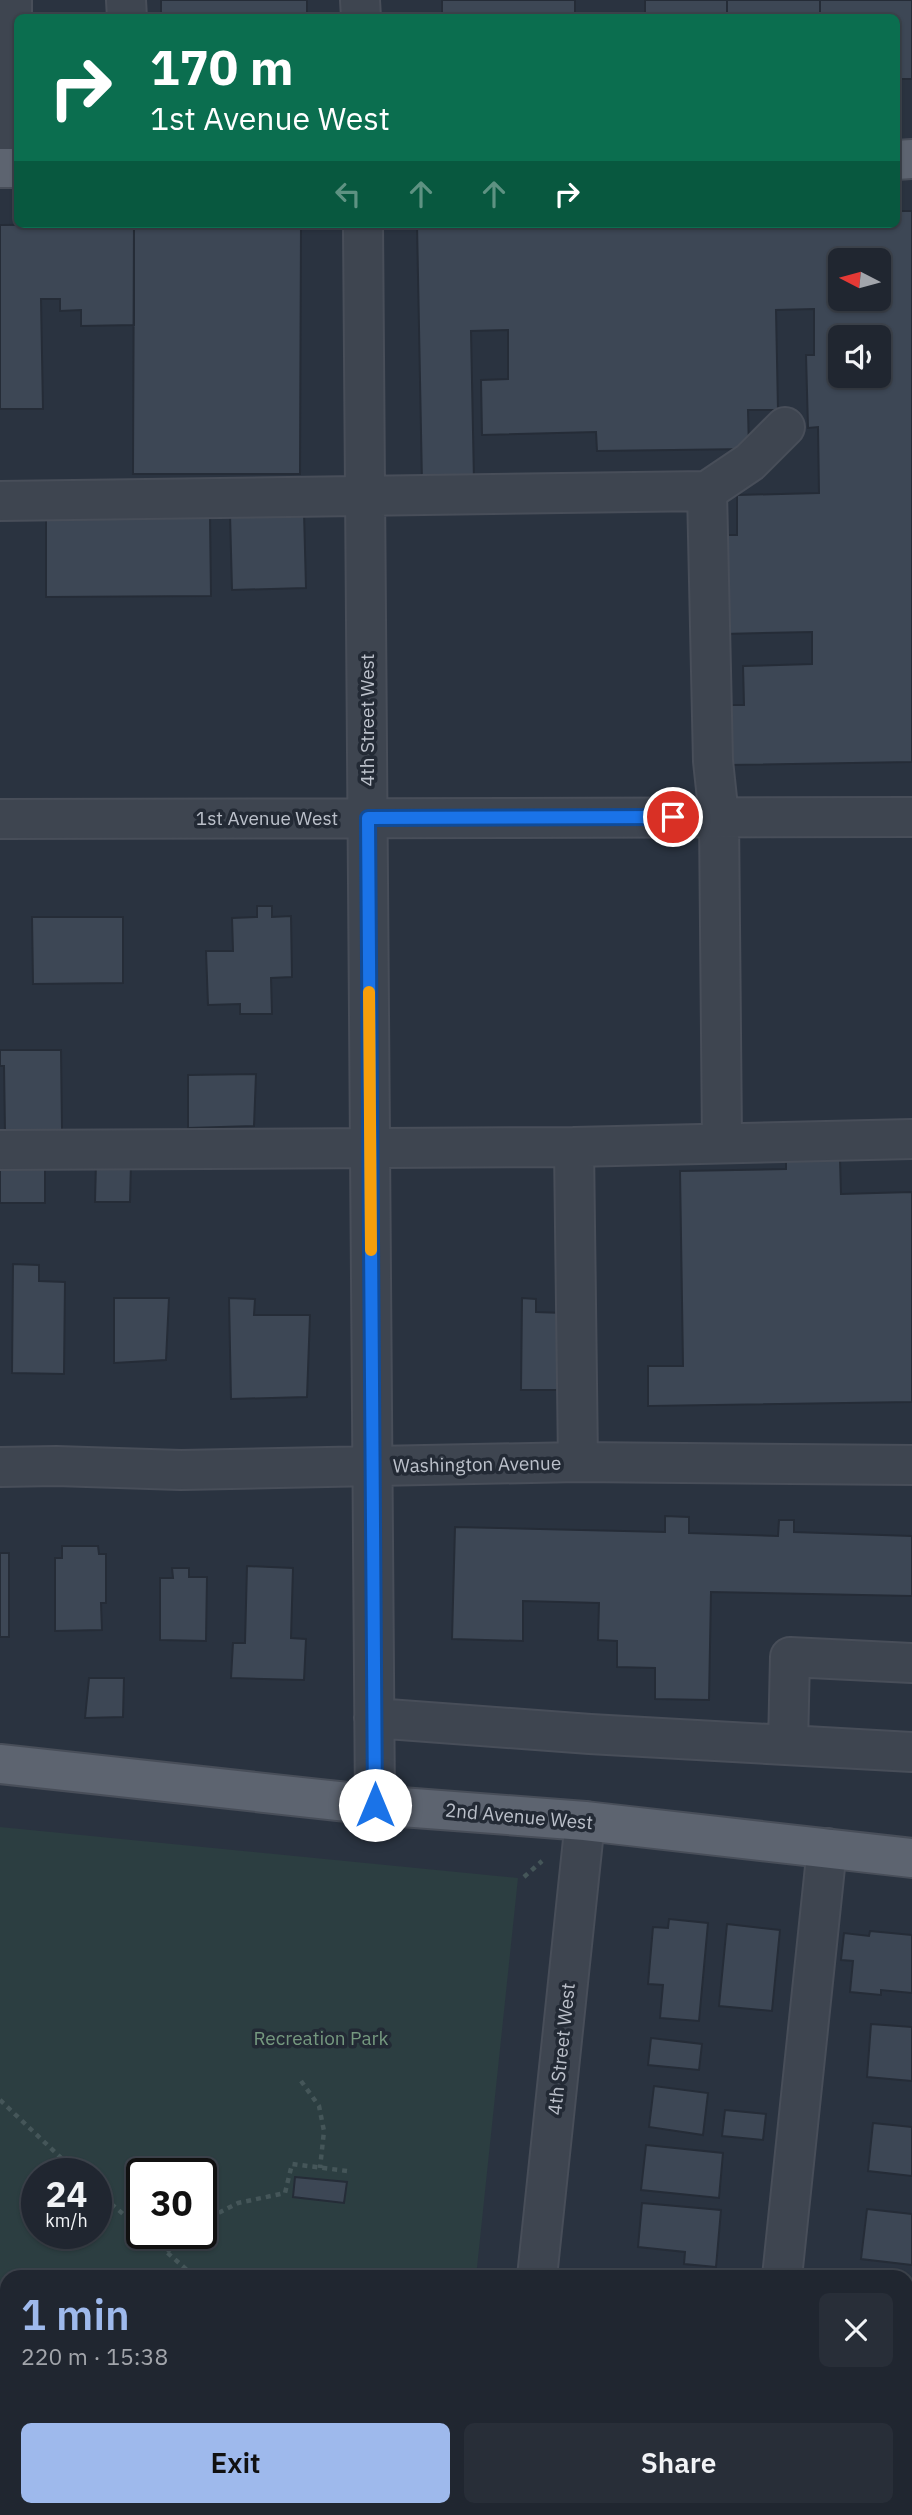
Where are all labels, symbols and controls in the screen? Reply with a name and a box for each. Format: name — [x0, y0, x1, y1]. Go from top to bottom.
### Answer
text: 170 m — [150, 35, 294, 98]
icon: right — [35, 42, 126, 133]
text: 1st Avenue West — [150, 97, 390, 139]
icon: left — [329, 175, 367, 213]
icon: ahead — [402, 175, 440, 213]
icon: ahead — [475, 175, 513, 213]
icon: right — [548, 175, 586, 213]
north arrow — [828, 248, 891, 312]
map controls — [828, 248, 891, 388]
button: sound — [828, 325, 891, 388]
street label: 4th Street West — [355, 654, 379, 786]
pin — [643, 787, 703, 847]
icon: arrive — [654, 798, 692, 836]
street label: 1st Avenue West — [196, 806, 338, 830]
street label: Washington Avenue — [393, 1451, 561, 1477]
position arrow — [338, 1768, 412, 1842]
street label: 2nd Avenue West — [444, 1798, 594, 1834]
street label: 4th Street West — [542, 1982, 580, 2116]
park label: Recreation Park — [253, 2026, 389, 2050]
speed limit sign: 30 — [126, 2158, 217, 2249]
text: 24 — [45, 2171, 88, 2217]
text: km/h — [45, 2209, 88, 2232]
text: 1 min — [21, 2287, 130, 2342]
button: close — [819, 2293, 893, 2367]
text: 220 m · 15:38 — [21, 2341, 168, 2371]
button: Exit — [21, 2423, 450, 2503]
button: Share — [464, 2423, 893, 2503]

